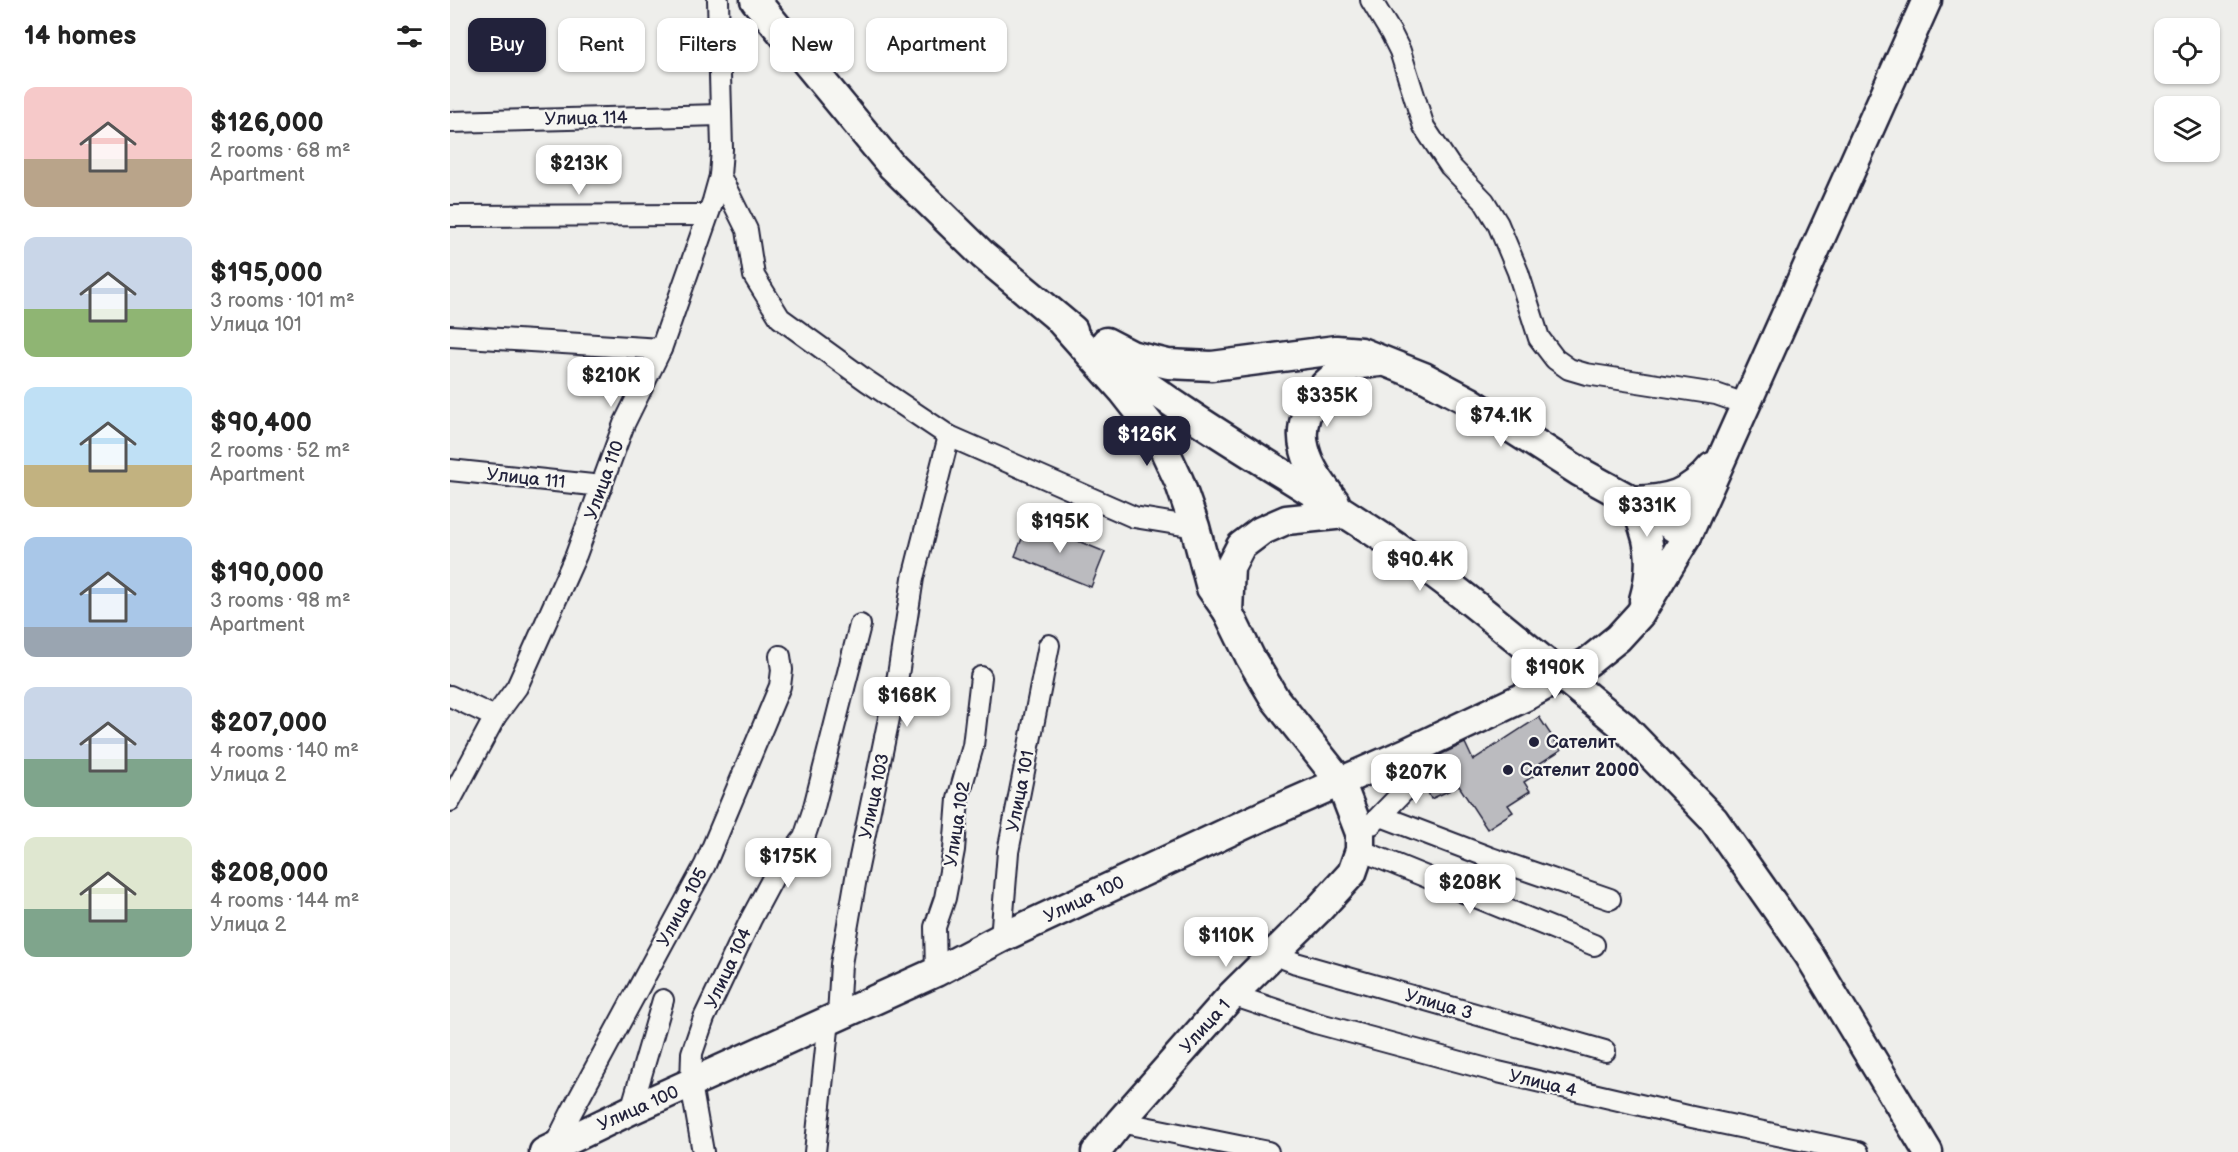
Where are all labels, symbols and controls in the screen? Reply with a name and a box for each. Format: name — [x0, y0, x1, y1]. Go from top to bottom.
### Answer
chip: Buy — [468, 18, 546, 72]
chip: Rent — [558, 18, 645, 72]
chip: Filters — [657, 18, 758, 72]
chip: New — [770, 18, 854, 72]
chip: Apartment — [866, 18, 1007, 72]
map controls — [2154, 18, 2220, 162]
button: locate — [2154, 18, 2220, 84]
icon: filters — [393, 20, 426, 53]
text: 14 homes — [24, 21, 136, 52]
button: layers — [2154, 96, 2220, 162]
street label: Улица 114 — [544, 107, 628, 130]
text: $126,000 — [210, 108, 324, 139]
icon: home — [72, 111, 144, 183]
text: 2 rooms · 68 m² — [210, 139, 351, 163]
pin: $213K — [537, 145, 621, 196]
text: $213K — [550, 152, 608, 176]
text: Apartment — [210, 163, 305, 187]
text: $195,000 — [210, 258, 323, 289]
icon: home — [72, 261, 144, 333]
text: 3 rooms · 101 m² — [210, 289, 355, 313]
text: Улица 101 — [210, 313, 302, 337]
pin: $210K — [569, 357, 653, 408]
text: $210K — [581, 364, 641, 388]
pin: $335K — [1285, 377, 1369, 428]
text: $335K — [1296, 384, 1358, 408]
pin: $74.1K — [1452, 397, 1550, 448]
text: $74.1K — [1470, 404, 1532, 428]
text: $90,400 — [210, 408, 312, 439]
icon: home — [72, 411, 144, 483]
pin: $126K — [1105, 416, 1189, 467]
text: $126K — [1117, 423, 1177, 447]
street label: Улица 110 — [580, 438, 628, 523]
text: 2 rooms · 52 m² — [210, 439, 350, 463]
text: Apartment — [210, 463, 305, 487]
street label: Улица 111 — [486, 464, 566, 493]
pin: $331K — [1605, 487, 1689, 538]
text: $331K — [1618, 494, 1676, 518]
pin: $195K — [1018, 503, 1102, 554]
text: $195K — [1031, 510, 1089, 534]
pin: $90.4K — [1371, 541, 1469, 592]
text: $90.4K — [1386, 548, 1454, 572]
text: $190,000 — [210, 558, 324, 589]
icon: home — [72, 561, 144, 633]
text: 3 rooms · 98 m² — [210, 589, 351, 613]
text: Apartment — [210, 613, 305, 637]
pin: $190K — [1513, 649, 1597, 700]
text: $190K — [1525, 656, 1585, 680]
pin: $168K — [865, 677, 949, 728]
text: $168K — [877, 684, 937, 708]
text: $207,000 — [210, 708, 327, 739]
icon: home — [72, 711, 144, 783]
place label: Сателит — [1546, 732, 1617, 753]
marker: Сателит — [1527, 735, 1541, 749]
text: 4 rooms · 140 m² — [210, 739, 359, 763]
street label: Улица 101 — [1002, 749, 1039, 834]
street label: Улица 103 — [855, 751, 894, 841]
pin: $207K — [1374, 754, 1458, 805]
place label: Сателит 2000 — [1520, 760, 1639, 781]
text: $207K — [1385, 761, 1447, 785]
text: Улица 2 — [210, 763, 286, 787]
marker: Сателит 2000 — [1501, 763, 1515, 777]
street label: Улица 102 — [940, 779, 975, 868]
pin: $175K — [746, 838, 830, 889]
text: $175K — [759, 845, 817, 869]
text: $208,000 — [210, 858, 328, 889]
icon: home — [72, 861, 144, 933]
street label: Улица 105 — [653, 864, 712, 950]
pin: $208K — [1428, 864, 1512, 915]
text: $208K — [1439, 871, 1501, 895]
street label: Улица 100 — [1041, 872, 1128, 927]
text: 4 rooms · 144 m² — [210, 889, 359, 913]
text: Улица 2 — [210, 913, 286, 937]
pin: $110K — [1184, 917, 1268, 968]
street label: Улица 104 — [701, 924, 756, 1012]
text: $110K — [1198, 924, 1254, 948]
street label: Улица 3 — [1403, 985, 1475, 1024]
street label: Улица 1 — [1176, 995, 1235, 1058]
street label: Улица 4 — [1507, 1065, 1579, 1101]
street label: Улица 100 — [595, 1081, 682, 1136]

